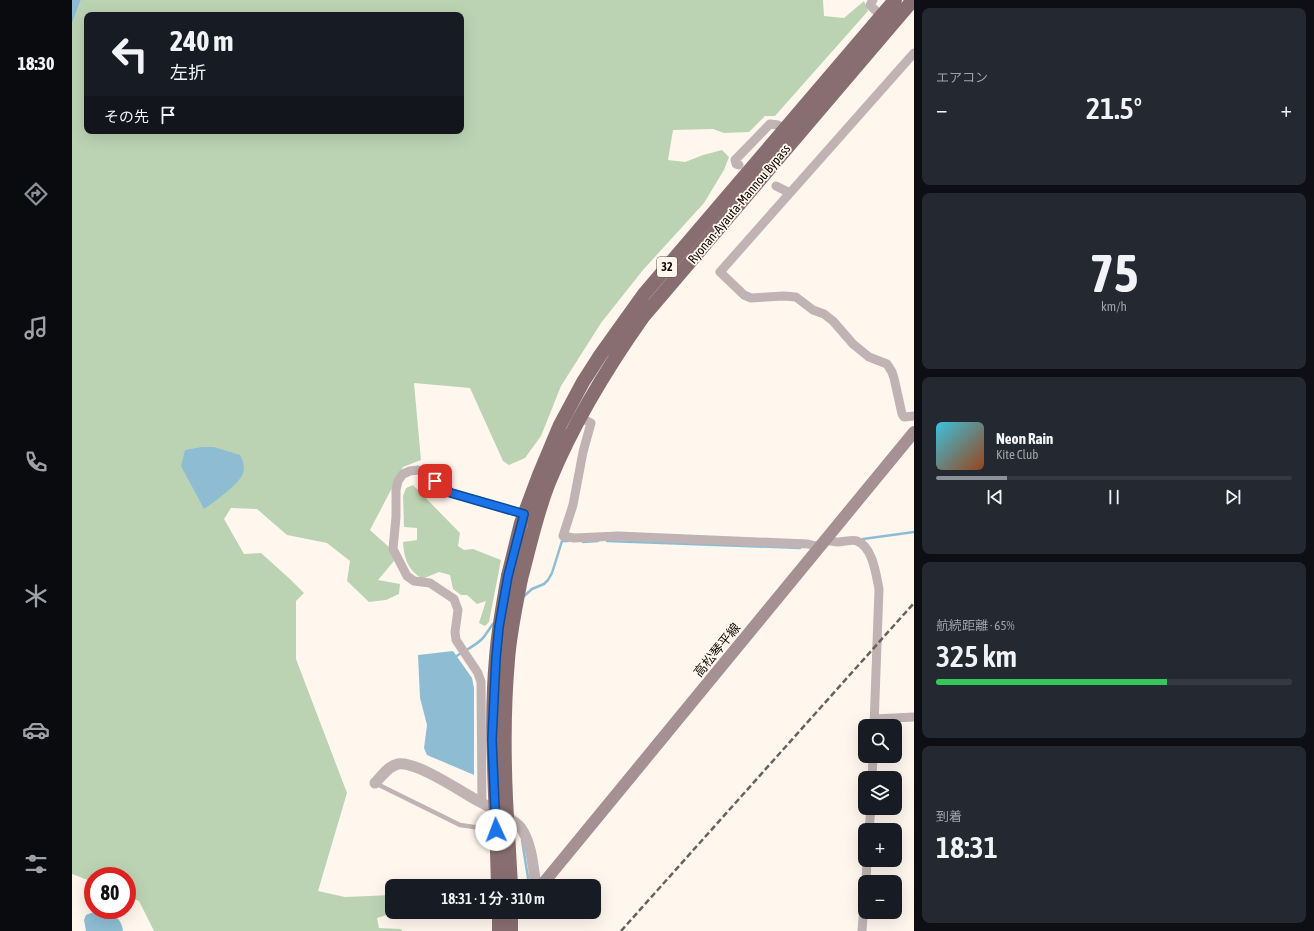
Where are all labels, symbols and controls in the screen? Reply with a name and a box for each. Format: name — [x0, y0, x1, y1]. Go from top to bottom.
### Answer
text: 240 m — [170, 25, 233, 57]
icon: left — [104, 28, 156, 80]
text: 18:30 — [17, 53, 55, 74]
text: 左折 — [170, 62, 206, 83]
text: エアコン — [936, 70, 988, 85]
text: 21.5° — [1086, 91, 1142, 125]
text: − — [936, 96, 947, 122]
text: + — [1281, 96, 1292, 122]
icon: arrive — [157, 104, 179, 126]
text: その先 — [104, 108, 149, 125]
street label: Ryonan-Ayauta-Mannou Bypass — [685, 141, 794, 267]
icon: directions — [22, 180, 50, 208]
text: 75 — [1090, 243, 1138, 303]
road number: 32 — [657, 257, 677, 277]
text: km/h — [1101, 299, 1127, 314]
icon: music — [22, 314, 50, 342]
text: Neon Rain — [996, 430, 1053, 447]
text: Kite Club — [996, 447, 1038, 462]
icon: phone — [22, 448, 50, 476]
pin — [418, 464, 452, 498]
icon: arrive — [424, 470, 446, 492]
icon: previous — [984, 486, 1006, 508]
icon: pause — [1103, 486, 1125, 508]
icon: next — [1222, 486, 1244, 508]
icon: climate — [22, 582, 50, 610]
text: 航続距離 · 65% — [936, 618, 1015, 633]
street label: 高松琴平線 — [691, 620, 743, 680]
text: 325 km — [936, 639, 1017, 673]
icon: car — [22, 716, 50, 744]
map controls — [858, 719, 902, 919]
button: search — [858, 719, 902, 763]
button: layers — [858, 771, 902, 815]
position arrow — [475, 809, 517, 851]
text: 到着 — [936, 809, 962, 824]
button: + — [858, 823, 902, 867]
text: 18:31 — [936, 830, 998, 864]
icon: filters — [22, 850, 50, 878]
speed limit sign: 80 — [84, 867, 136, 919]
button: − — [858, 875, 902, 919]
text: 18:31 · 1 分 · 310 m — [441, 890, 545, 907]

